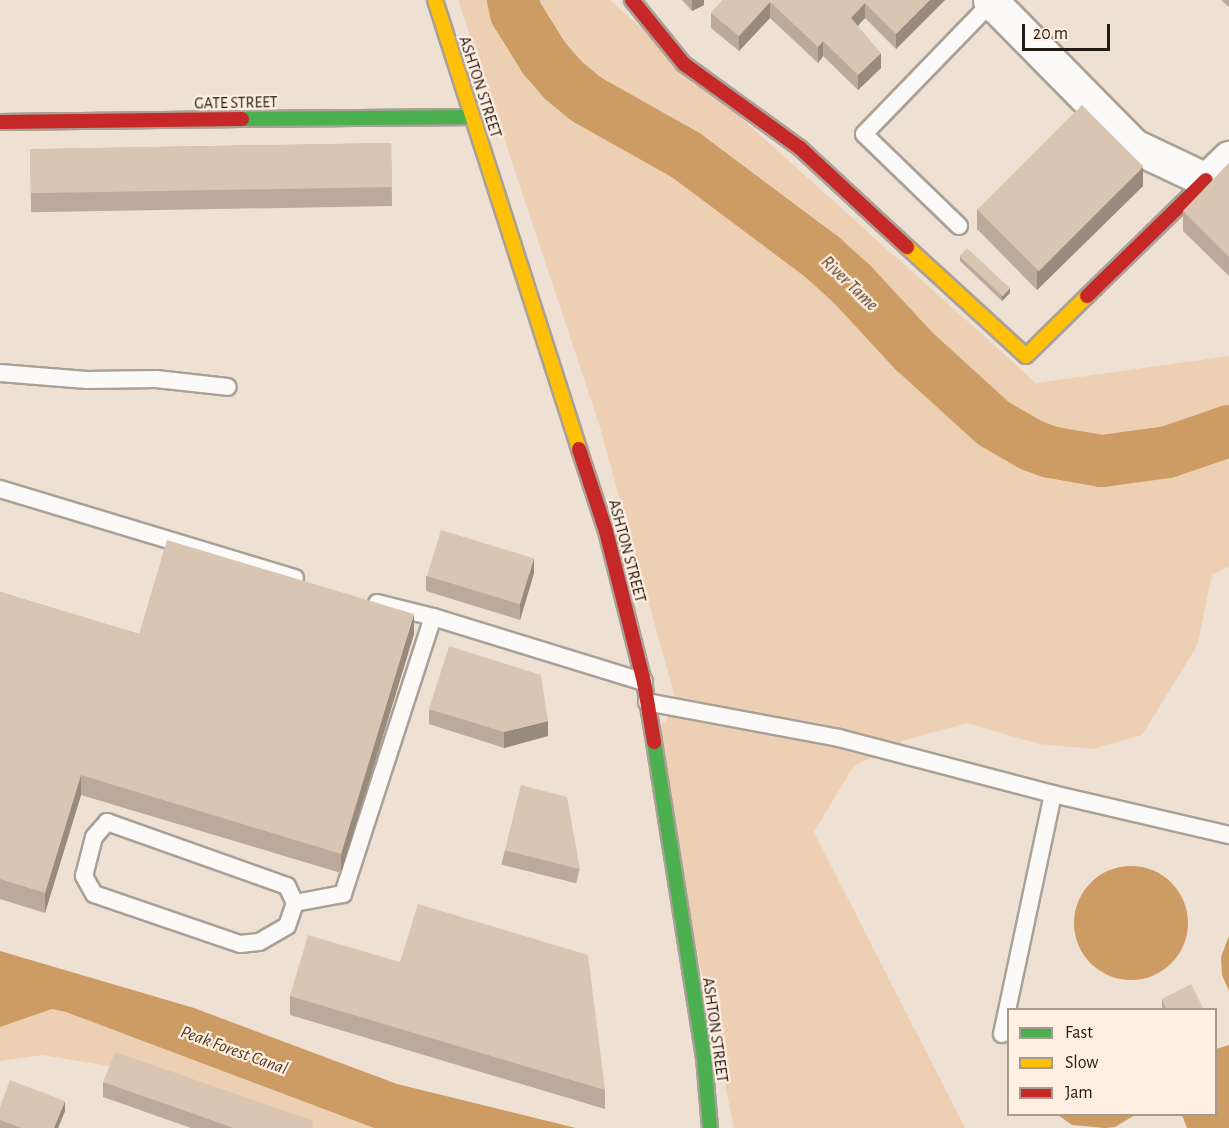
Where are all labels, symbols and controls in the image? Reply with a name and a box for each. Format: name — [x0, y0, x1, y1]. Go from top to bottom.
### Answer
scale bar — [1025, 12, 1114, 50]
text: 20 m — [1033, 25, 1068, 43]
street label: ASHTON STREET — [455, 34, 505, 140]
street label: GATE STREET — [194, 93, 278, 113]
water label: River Tame — [816, 252, 882, 316]
street label: ASHTON STREET — [604, 497, 650, 605]
street label: ASHTON STREET — [698, 976, 732, 1084]
legend — [1007, 1008, 1217, 1116]
water label: Peak Forest Canal — [178, 1022, 290, 1080]
text: Fast — [1065, 1024, 1093, 1042]
text: Slow — [1065, 1054, 1098, 1072]
text: Jam — [1065, 1084, 1093, 1102]

